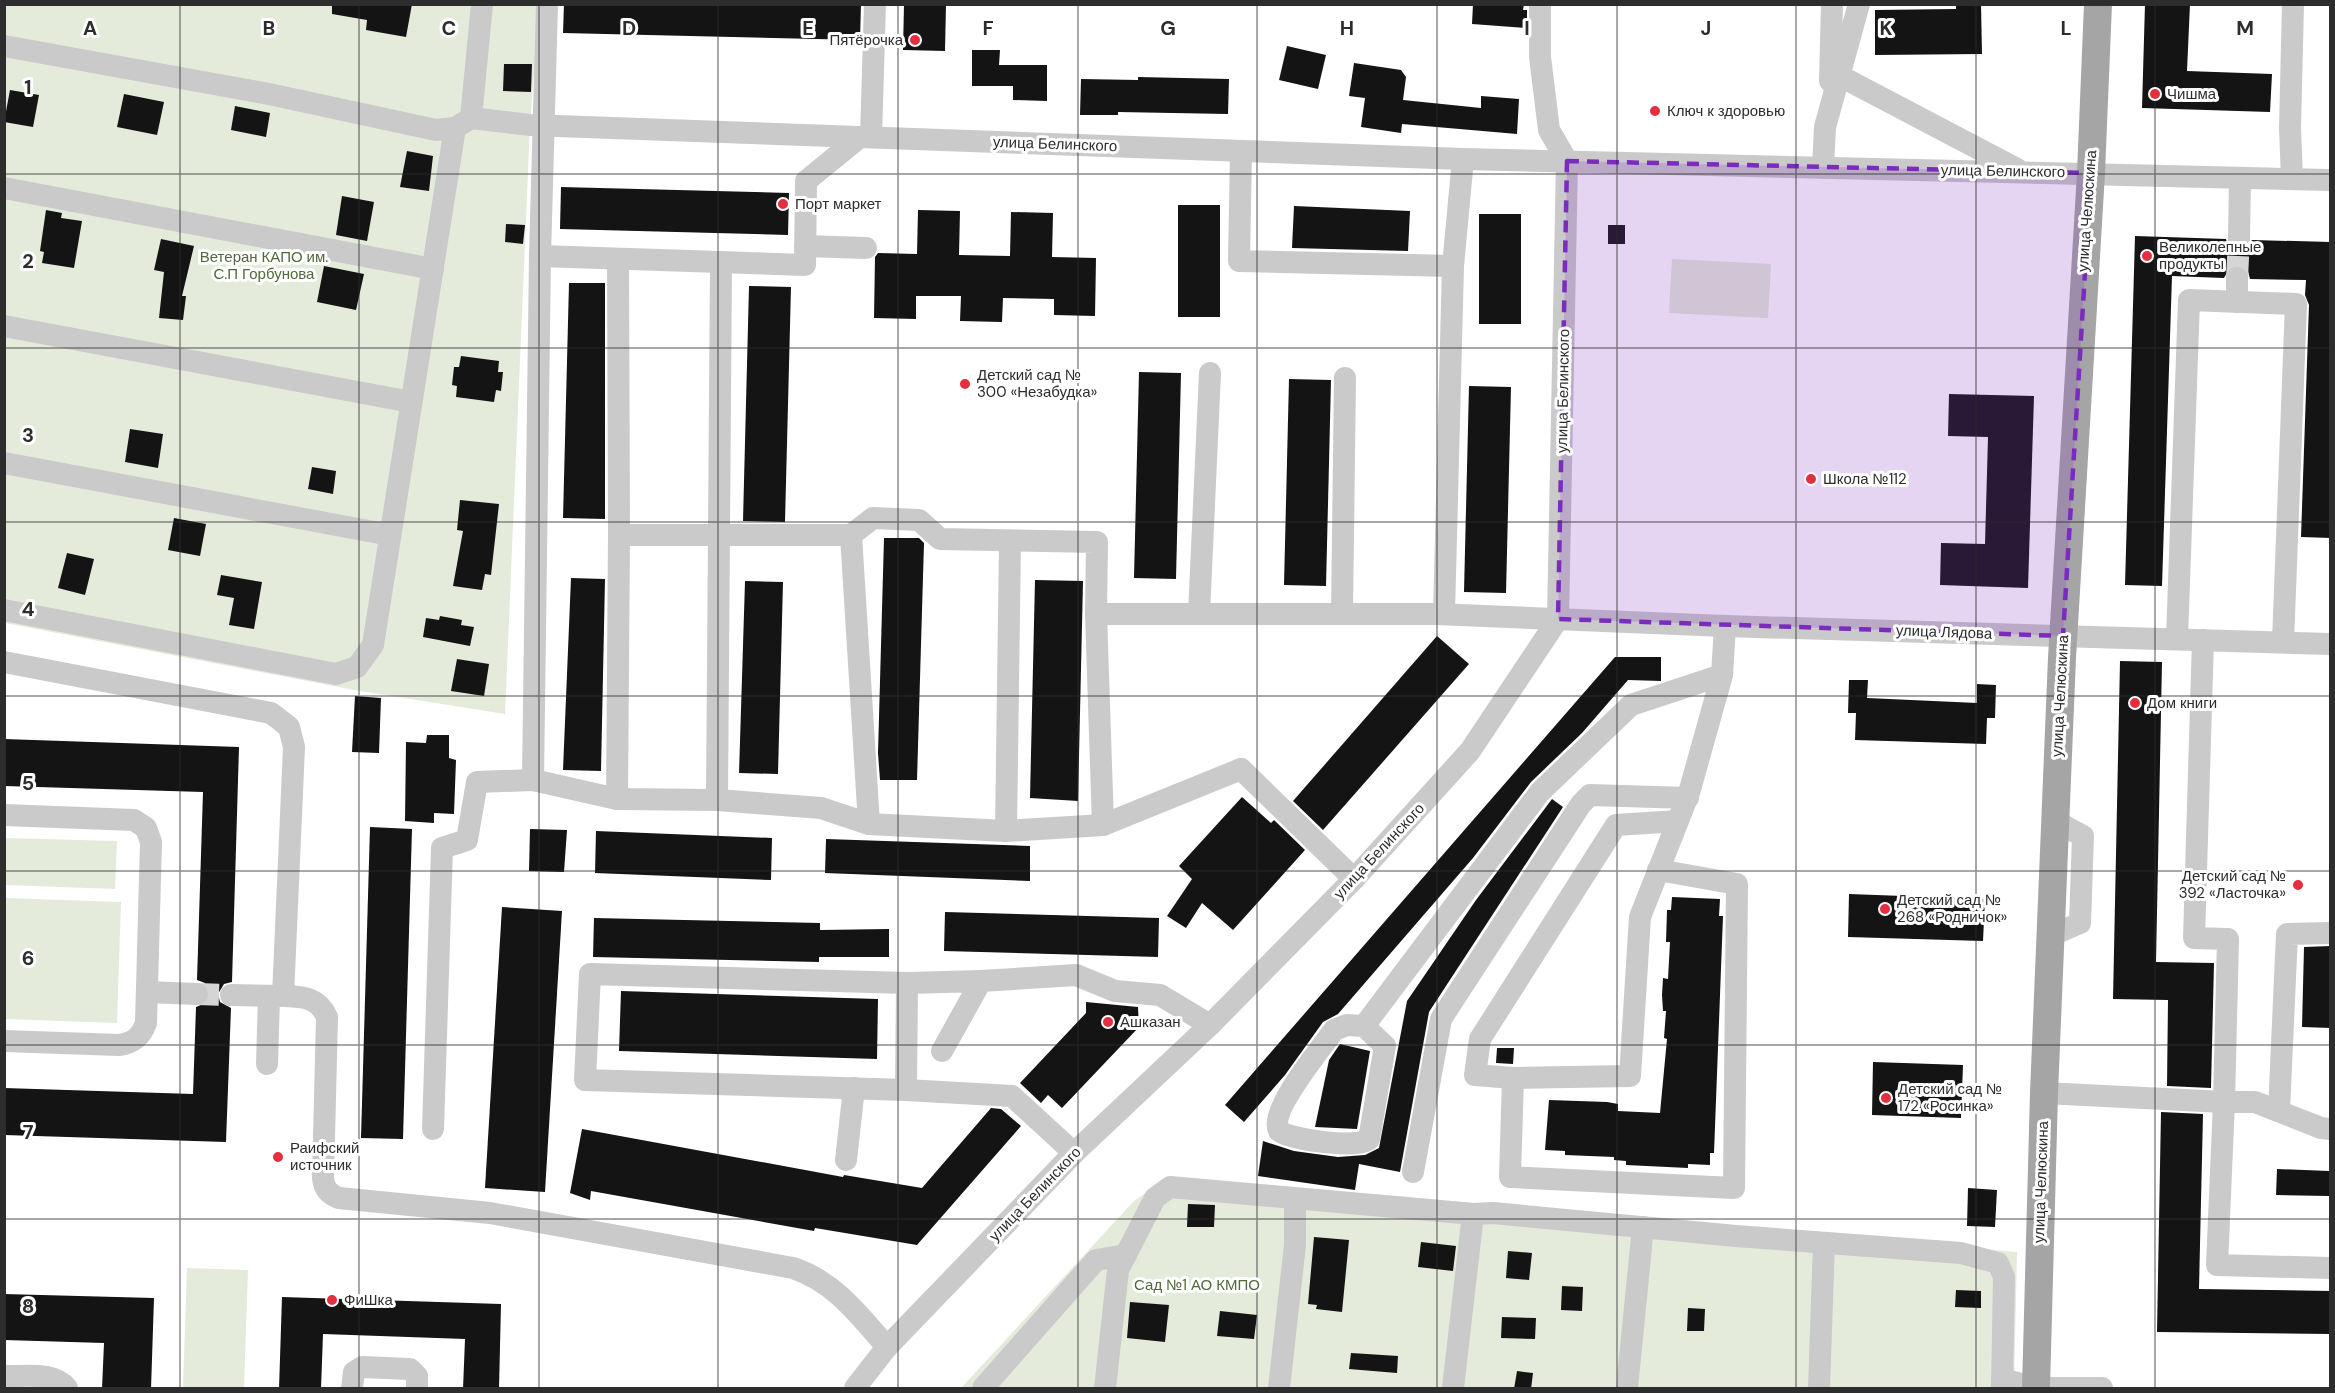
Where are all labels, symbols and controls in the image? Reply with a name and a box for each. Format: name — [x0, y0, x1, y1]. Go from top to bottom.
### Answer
text: A — [83, 15, 97, 41]
text: B — [263, 15, 275, 41]
text: C — [442, 15, 456, 41]
text: D — [622, 15, 636, 41]
text: E — [802, 15, 814, 41]
text: F — [982, 15, 994, 41]
text: G — [1160, 15, 1176, 41]
text: H — [1340, 15, 1354, 41]
text: I — [1524, 15, 1530, 41]
text: J — [1701, 15, 1711, 41]
text: K — [1879, 15, 1893, 41]
text: L — [2060, 15, 2072, 41]
text: M — [2236, 15, 2254, 41]
place label: Пятёрочка — [829, 30, 904, 50]
marker: Пятёрочка — [908, 33, 922, 47]
text: 1 — [24, 74, 32, 100]
place label: Чишма — [2167, 84, 2217, 104]
marker: Чишма — [2148, 87, 2162, 101]
place label: Ключ к здоровью — [1667, 101, 1785, 121]
marker: Ключ к здоровью — [1648, 104, 1662, 118]
street label: улица Белинского — [992, 132, 1118, 156]
street label: улица Челюскина — [2073, 149, 2101, 273]
street label: улица Белинского — [1941, 160, 2065, 182]
place label: Порт маркет — [795, 194, 882, 214]
marker: Порт маркет — [776, 197, 790, 211]
place label: Великолепные продукты — [2159, 237, 2261, 274]
park label: Ветеран КАПО им. С.П Горбунова — [200, 247, 328, 284]
text: 2 — [22, 248, 34, 274]
marker: Великолепные продукты — [2140, 249, 2154, 263]
street label: улица Белинского — [1552, 329, 1574, 453]
place label: Детский сад № 300 «Незабудка» — [977, 365, 1097, 402]
marker: Детский сад № 300 «Незабудка» — [958, 377, 972, 391]
text: 3 — [22, 422, 34, 448]
place label: Школа №112 — [1823, 469, 1907, 489]
marker: Школа №112 — [1804, 472, 1818, 486]
text: 4 — [22, 596, 35, 622]
street label: улица Лядова — [1895, 620, 1993, 644]
street label: улица Челюскина — [2047, 634, 2073, 758]
place label: Дом книги — [2147, 693, 2217, 713]
marker: Дом книги — [2128, 696, 2142, 710]
text: 5 — [22, 770, 34, 796]
street label: улица Белинского — [1329, 799, 1429, 903]
place label: Детский сад № 392 «Ласточка» — [2179, 866, 2286, 903]
marker: Детский сад № 392 «Ласточка» — [2291, 878, 2305, 892]
place label: Детский сад № 268 «Родничок» — [1897, 890, 2007, 927]
marker: Детский сад № 268 «Родничок» — [1878, 902, 1892, 916]
text: 6 — [22, 945, 34, 971]
place label: Ашказан — [1120, 1012, 1181, 1032]
marker: Ашказан — [1101, 1015, 1115, 1029]
place label: Детский сад № 172 «Росинка» — [1898, 1079, 2002, 1116]
marker: Детский сад № 172 «Росинка» — [1879, 1091, 1893, 1105]
text: 7 — [23, 1119, 34, 1145]
street label: улица Челюскина — [2029, 1120, 2053, 1243]
place label: Раифский источник — [290, 1138, 359, 1175]
street label: улица Белинского — [985, 1142, 1085, 1246]
marker: Раифский источник — [271, 1150, 285, 1164]
park label: Сад №1 АО КМПО — [1134, 1275, 1260, 1295]
place label: ФиШка — [344, 1290, 393, 1310]
text: 8 — [22, 1293, 34, 1319]
marker: ФиШка — [325, 1293, 339, 1307]

